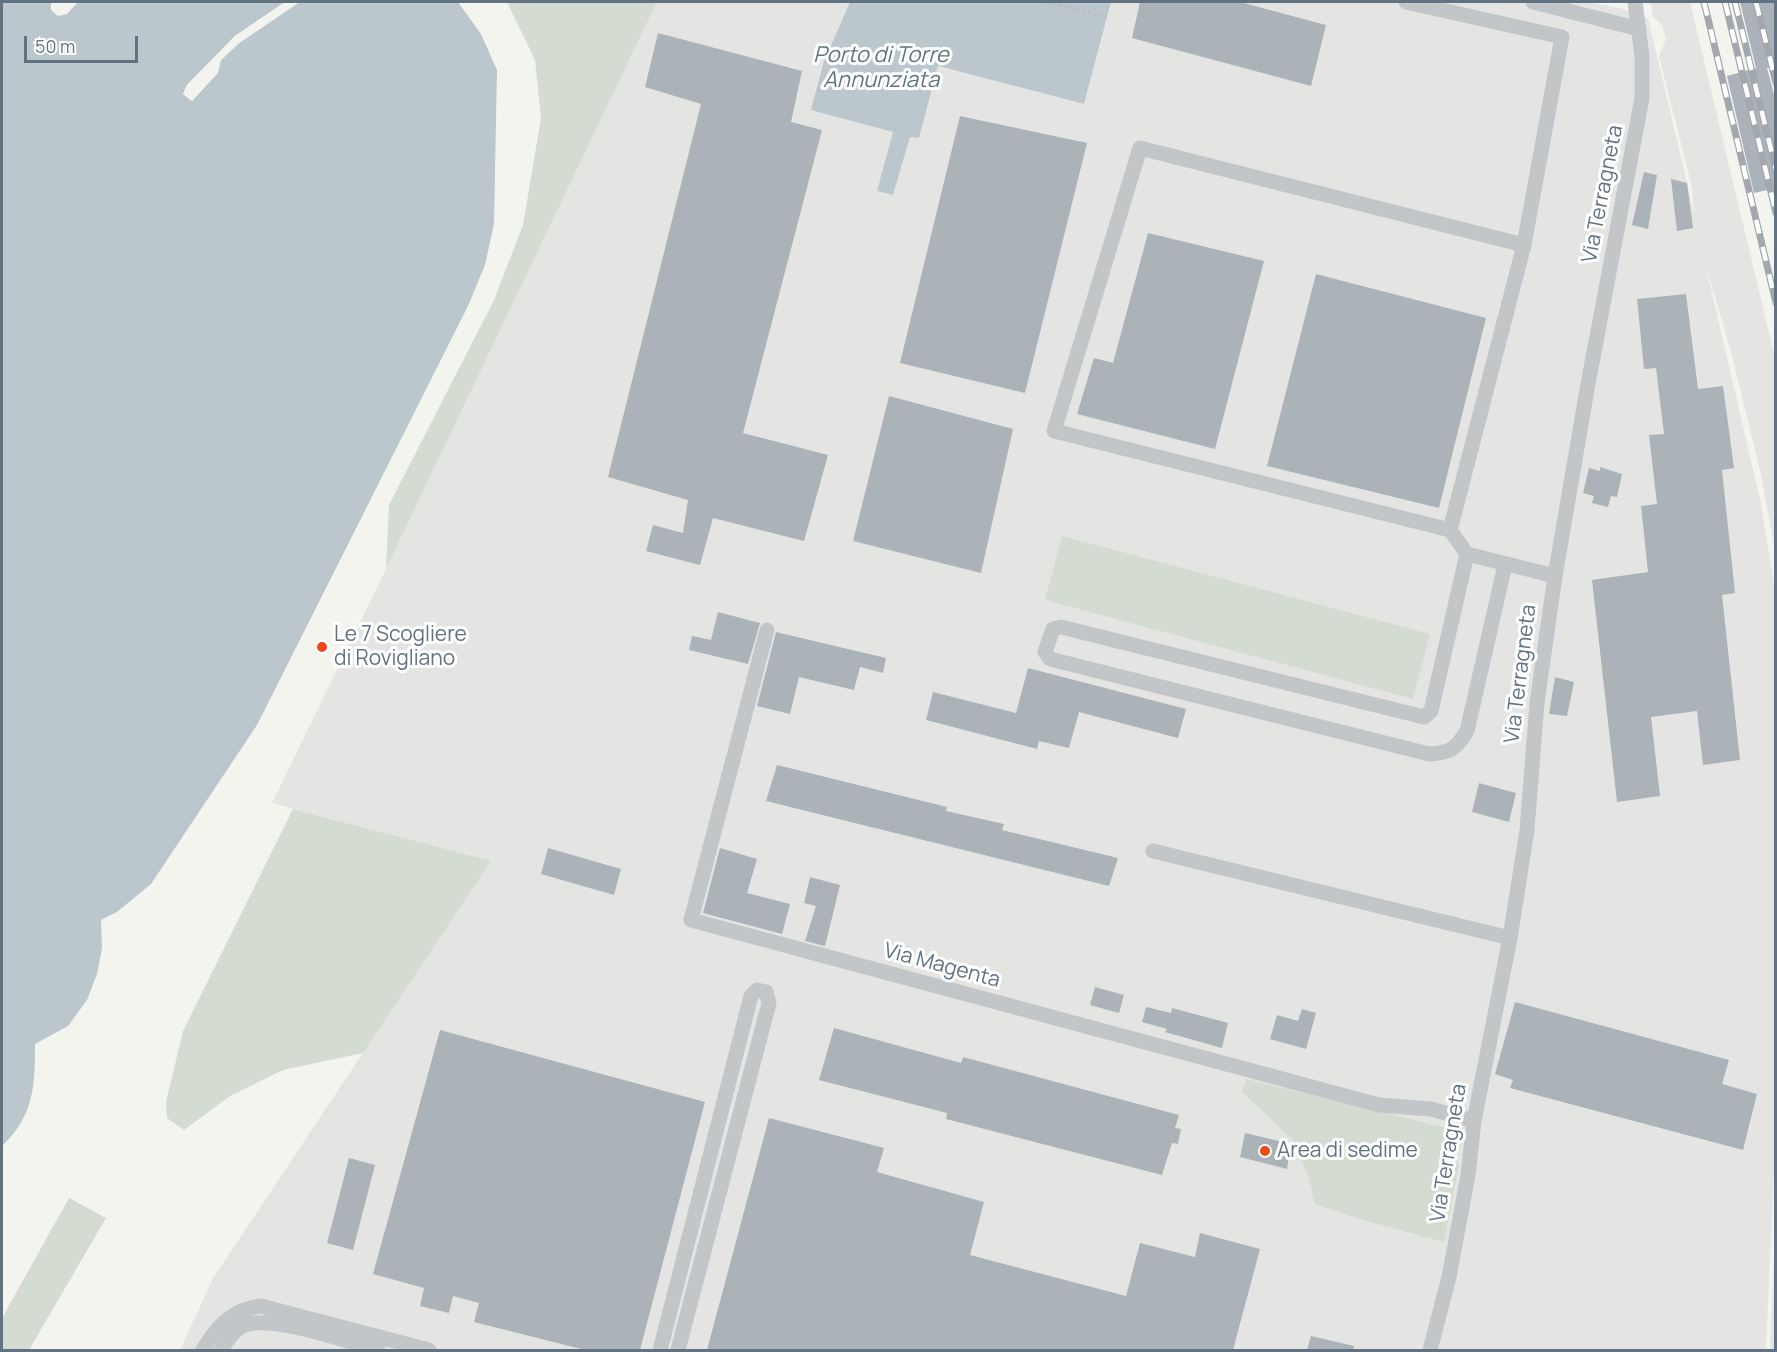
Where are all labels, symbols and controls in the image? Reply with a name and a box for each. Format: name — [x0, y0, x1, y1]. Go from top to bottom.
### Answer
scale bar — [27, 24, 141, 62]
text: 50 m — [35, 34, 75, 58]
water label: Porto di Torre Annunziata — [813, 43, 949, 94]
street label: Via Terragneta — [1577, 123, 1629, 265]
street label: Via Terragneta — [1500, 603, 1542, 745]
place label: Le 7 Scogliere di Rovigliano — [334, 622, 467, 672]
marker: Le 7 Scogliere di Rovigliano — [315, 640, 329, 654]
street label: Via Magenta — [881, 938, 1003, 994]
street label: Via Terragneta — [1426, 1082, 1472, 1224]
place label: Area di sedime — [1277, 1138, 1418, 1164]
marker: Area di sedime — [1258, 1144, 1272, 1158]

